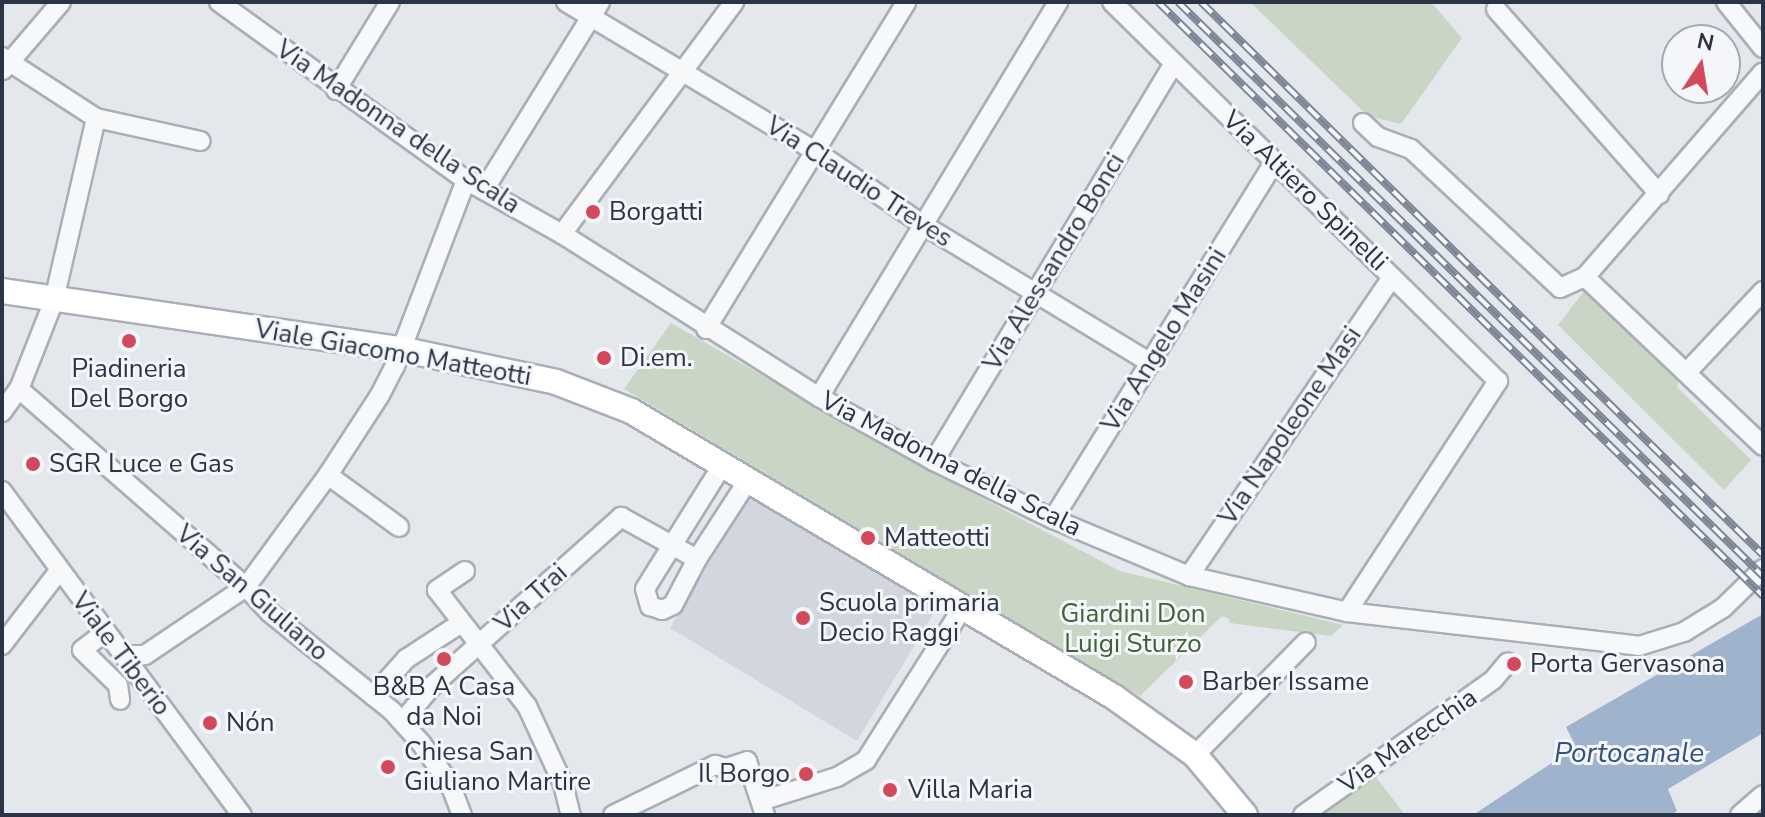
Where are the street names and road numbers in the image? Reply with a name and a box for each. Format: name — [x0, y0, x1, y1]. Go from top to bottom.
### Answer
street label: Via Madonna della Scala — [270, 34, 526, 220]
street label: Via Altiero Spinelli — [1216, 104, 1394, 278]
street label: Via Claudio Treves — [760, 110, 958, 254]
street label: Via Alessandro Bonci — [977, 147, 1131, 377]
street label: Via Angelo Masini — [1095, 242, 1233, 438]
street label: Viale Giacomo Matteotti — [252, 313, 534, 393]
street label: Via Napoleone Masi — [1212, 321, 1368, 531]
street label: Via Madonna della Scala — [816, 385, 1086, 543]
street label: Via San Giuliano — [169, 518, 335, 668]
street label: Via Trai — [488, 557, 574, 639]
street label: Viale Tiberio — [65, 586, 177, 722]
street label: Via Marecchia — [1333, 682, 1483, 800]

